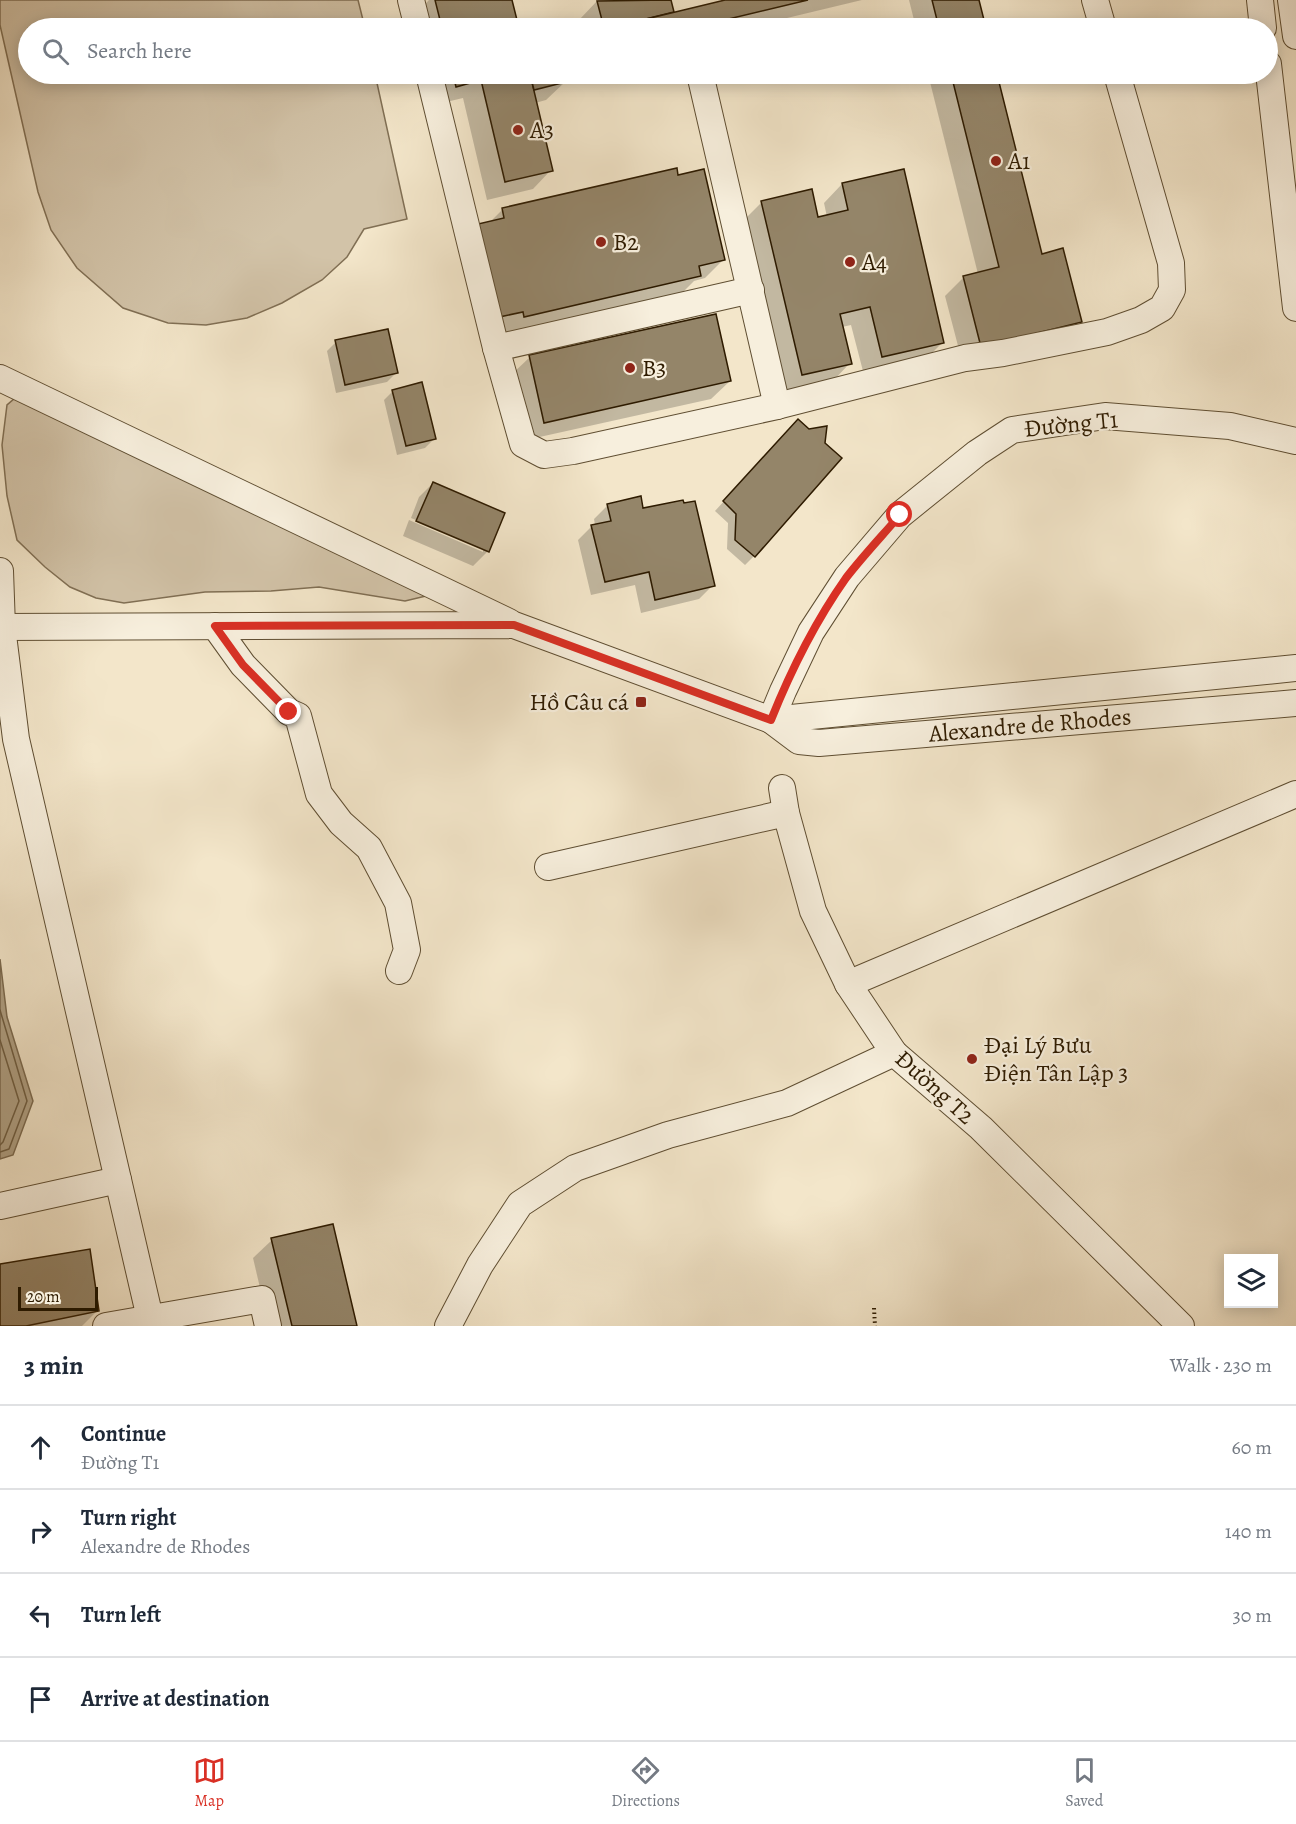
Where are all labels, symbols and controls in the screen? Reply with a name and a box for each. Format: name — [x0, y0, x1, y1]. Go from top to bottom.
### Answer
search box — [18, 18, 1278, 84]
icon: search — [39, 35, 72, 68]
text: Search here — [87, 36, 192, 66]
place label: A3 — [529, 114, 554, 146]
marker: A3 — [511, 123, 525, 137]
place label: A1 — [1007, 145, 1030, 177]
marker: A1 — [989, 154, 1003, 168]
place label: B2 — [613, 226, 639, 258]
marker: B2 — [594, 235, 608, 249]
place label: A4 — [861, 246, 887, 278]
marker: A4 — [843, 255, 857, 269]
place label: B3 — [642, 352, 666, 384]
marker: B3 — [623, 361, 637, 375]
street label: Đường T1 — [1023, 403, 1119, 445]
route start — [886, 501, 912, 527]
place label: Hồ Câu cá — [530, 686, 630, 718]
marker: Hồ Câu cá — [634, 695, 648, 709]
route end — [275, 698, 301, 724]
street label: Alexandre de Rhodes — [926, 700, 1133, 750]
place label: Đại Lý Bưu Điện Tân Lập 3 — [984, 1029, 1128, 1089]
street label: Đường T2 — [888, 1043, 982, 1131]
marker: Đại Lý Bưu Điện Tân Lập 3 — [965, 1052, 979, 1066]
map controls — [1224, 1254, 1278, 1308]
button: layers — [1224, 1254, 1278, 1308]
scale bar — [18, 1284, 98, 1312]
text: 20 m — [27, 1286, 60, 1308]
text: 3 min — [24, 1348, 84, 1383]
text: Walk · 230 m — [1170, 1352, 1272, 1379]
text: Continue — [81, 1419, 166, 1449]
icon: ahead — [24, 1431, 57, 1464]
text: 60 m — [1232, 1434, 1272, 1461]
text: Đường T1 — [81, 1449, 159, 1476]
text: Turn right — [81, 1503, 177, 1533]
icon: right — [24, 1515, 57, 1548]
text: 140 m — [1225, 1518, 1272, 1545]
text: Alexandre de Rhodes — [81, 1533, 250, 1560]
icon: left — [24, 1599, 57, 1632]
text: Turn left — [81, 1600, 161, 1630]
text: 30 m — [1232, 1602, 1272, 1629]
icon: arrive — [24, 1683, 57, 1716]
text: Arrive at destination — [81, 1684, 270, 1714]
tab: Map — [193, 1754, 226, 1812]
tab: Directions — [611, 1754, 680, 1812]
tab: Saved — [1065, 1754, 1103, 1812]

